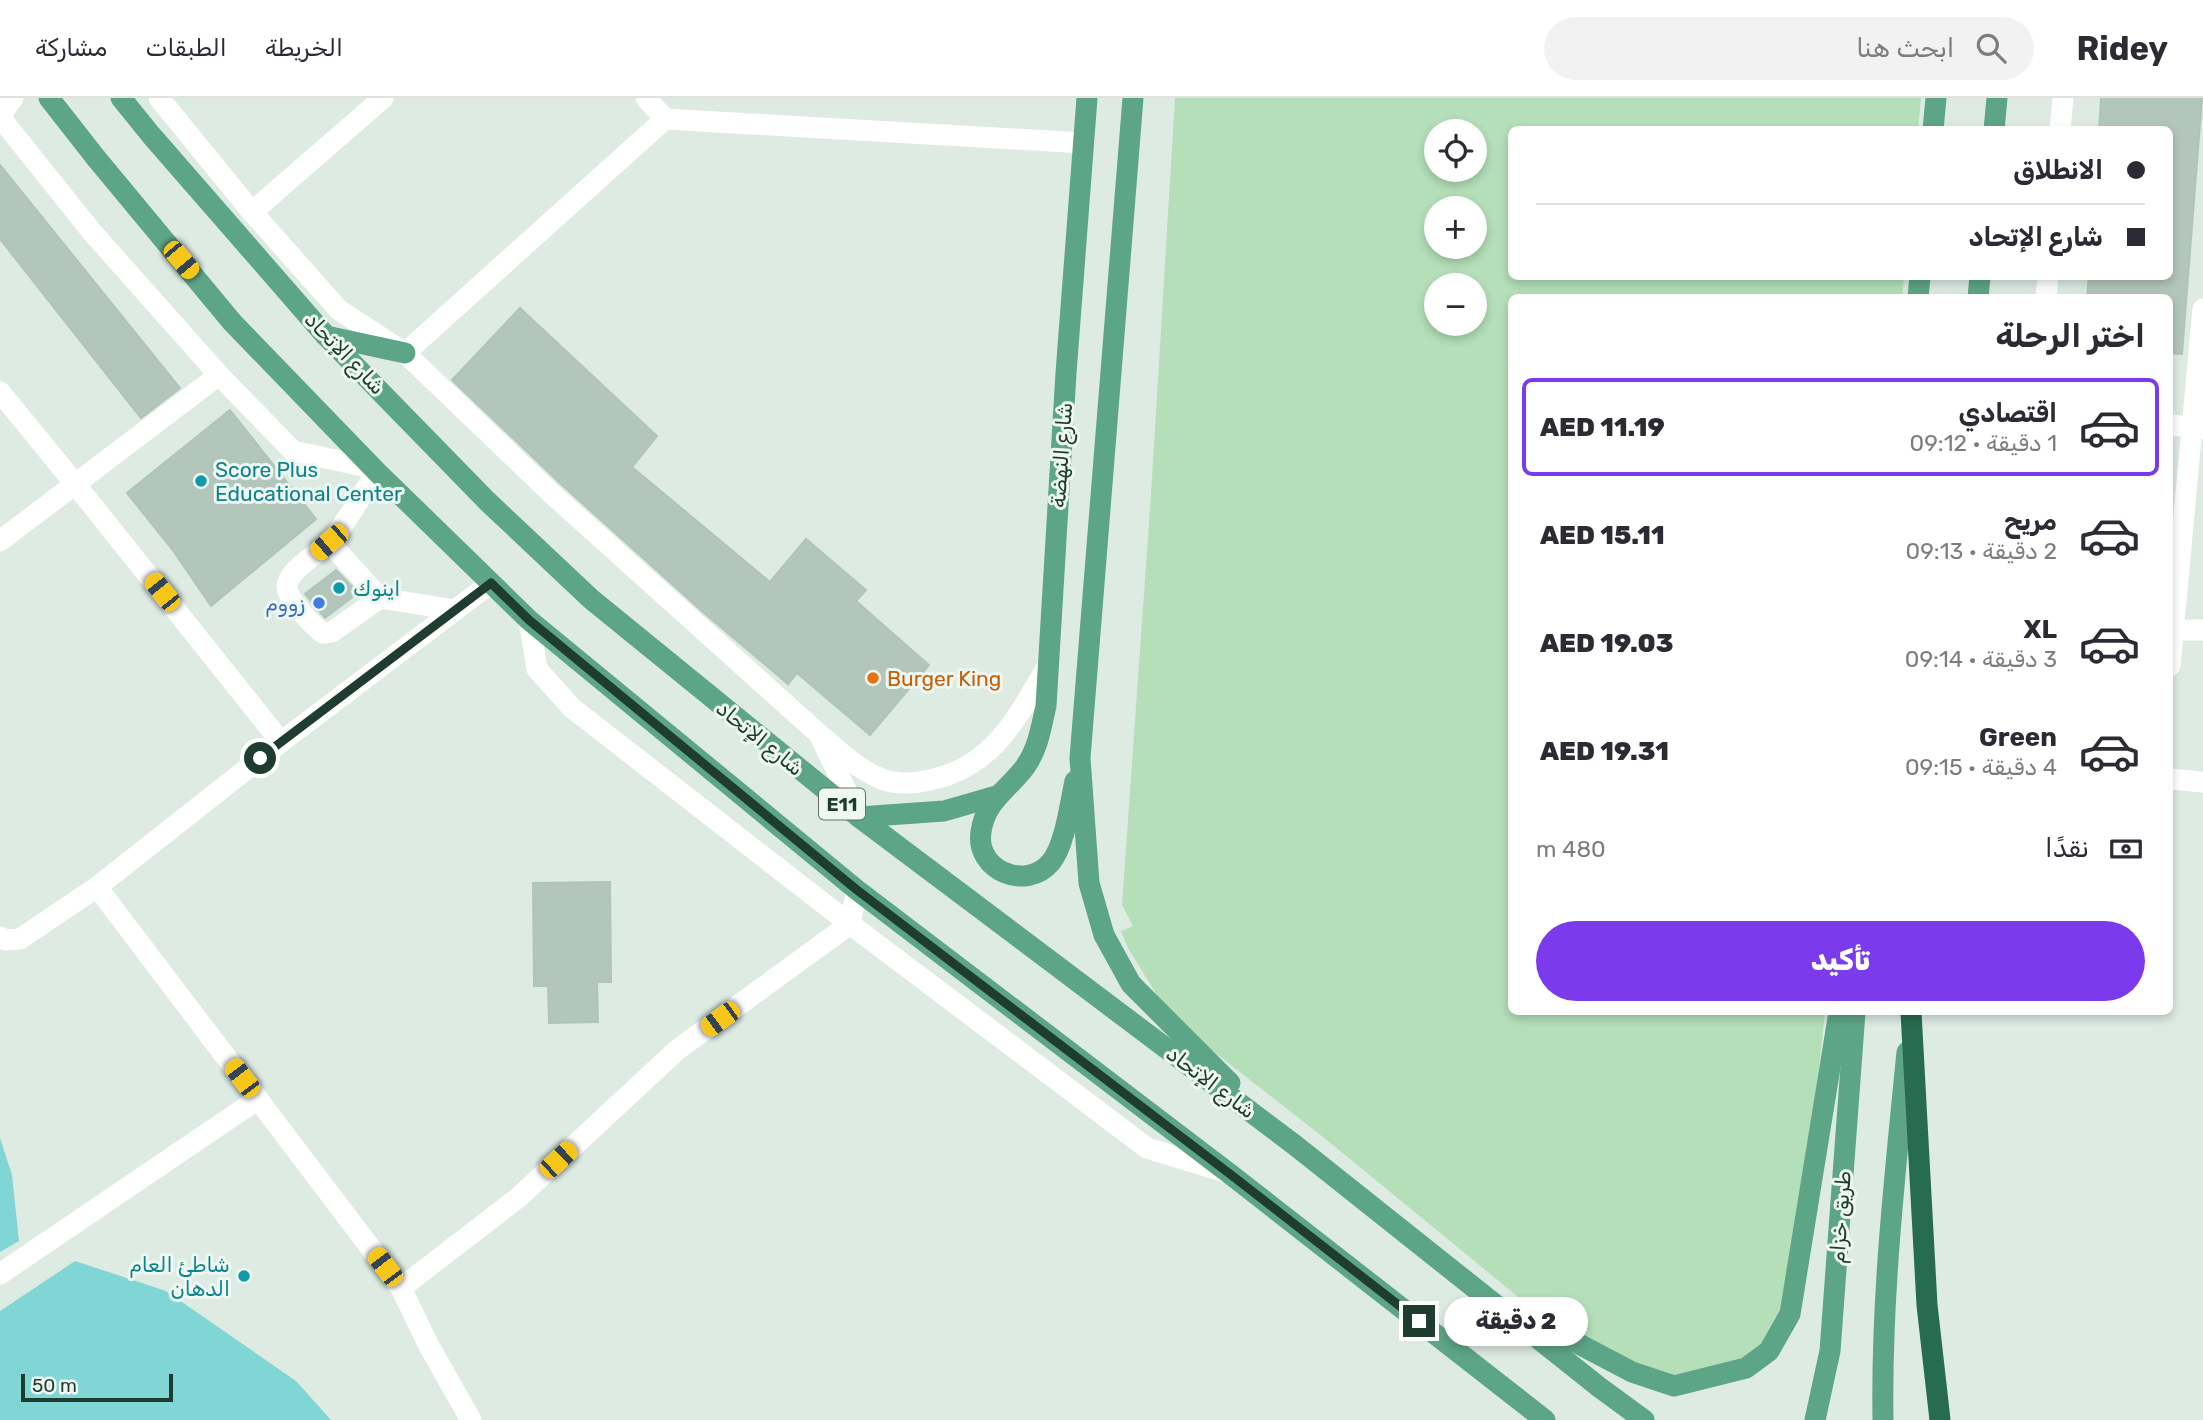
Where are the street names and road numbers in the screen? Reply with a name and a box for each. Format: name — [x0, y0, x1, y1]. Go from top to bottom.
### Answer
street label: شارع الإتحاد — [298, 307, 390, 401]
street label: شارع النهضة — [1045, 401, 1079, 509]
street label: شارع الإتحاد — [710, 695, 809, 782]
road number: E11 — [819, 789, 865, 820]
street label: شارع الإتحاد — [1160, 1040, 1260, 1125]
street label: طريق خزام — [1824, 1170, 1857, 1264]

